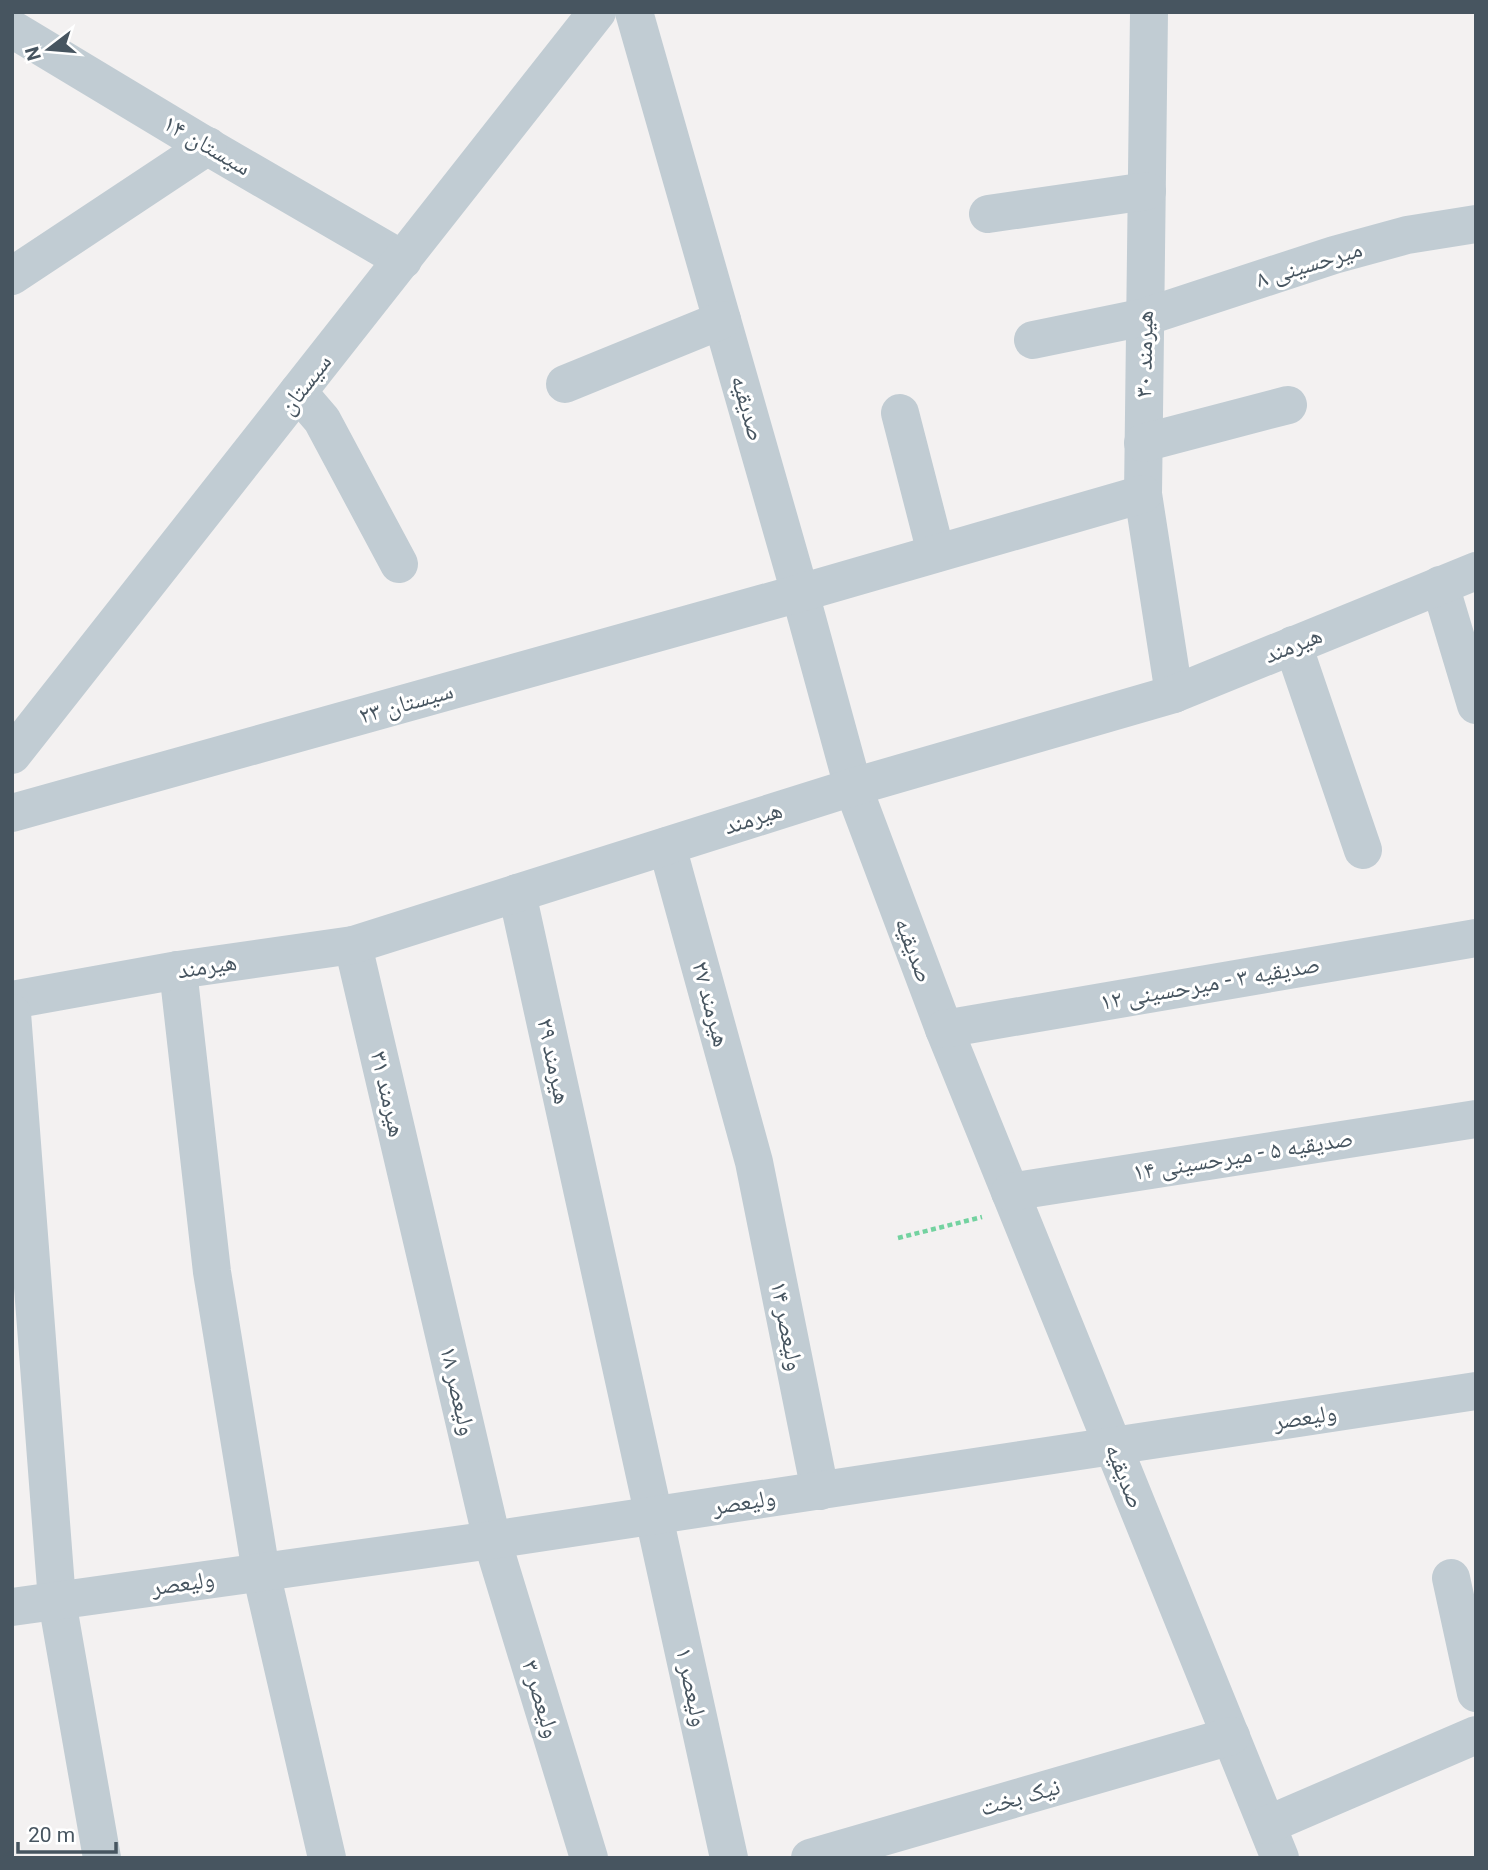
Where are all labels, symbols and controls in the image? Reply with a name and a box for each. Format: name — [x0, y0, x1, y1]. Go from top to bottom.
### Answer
north arrow — [14, 14, 84, 84]
text: N — [20, 44, 46, 63]
street label: سیستان ۱۴ — [158, 109, 256, 181]
street label: میرحسینی ۸ — [1253, 235, 1365, 293]
street label: هیرمند ۳۰ — [1129, 310, 1159, 398]
street label: سیستان — [273, 348, 337, 420]
street label: صدیقیه — [725, 372, 771, 444]
street label: هیرمند — [1260, 621, 1326, 669]
street label: سیستان ۲۳ — [356, 676, 456, 730]
street label: هیرمند — [720, 795, 786, 841]
street label: صدیقیه — [889, 914, 939, 986]
street label: هیرمند — [175, 947, 239, 985]
street label: صدیقیه ۳ - میرحسینی ۱۲ — [1098, 950, 1322, 1016]
street label: هیرمند ۲۷ — [686, 958, 736, 1050]
street label: هیرمند ۲۹ — [531, 1015, 577, 1107]
street label: هیرمند ۳۱ — [365, 1048, 411, 1140]
street label: صدیقیه ۵ - میرحسینی ۱۴ — [1131, 1124, 1355, 1186]
street label: ولیعصر ۱۴ — [765, 1279, 809, 1373]
street label: ولیعصر ۱۸ — [434, 1344, 482, 1438]
street label: ولیعصر — [1271, 1398, 1338, 1436]
street label: صدیقیه — [1099, 1440, 1151, 1512]
street label: ولیعصر — [710, 1483, 777, 1521]
street label: ولیعصر — [149, 1565, 216, 1601]
street label: ولیعصر ۱ — [670, 1645, 714, 1729]
street label: ولیعصر ۳ — [516, 1657, 566, 1741]
street label: نیک بخت — [977, 1772, 1063, 1822]
scale bar — [18, 1811, 116, 1855]
text: 20 m — [28, 1823, 75, 1847]

